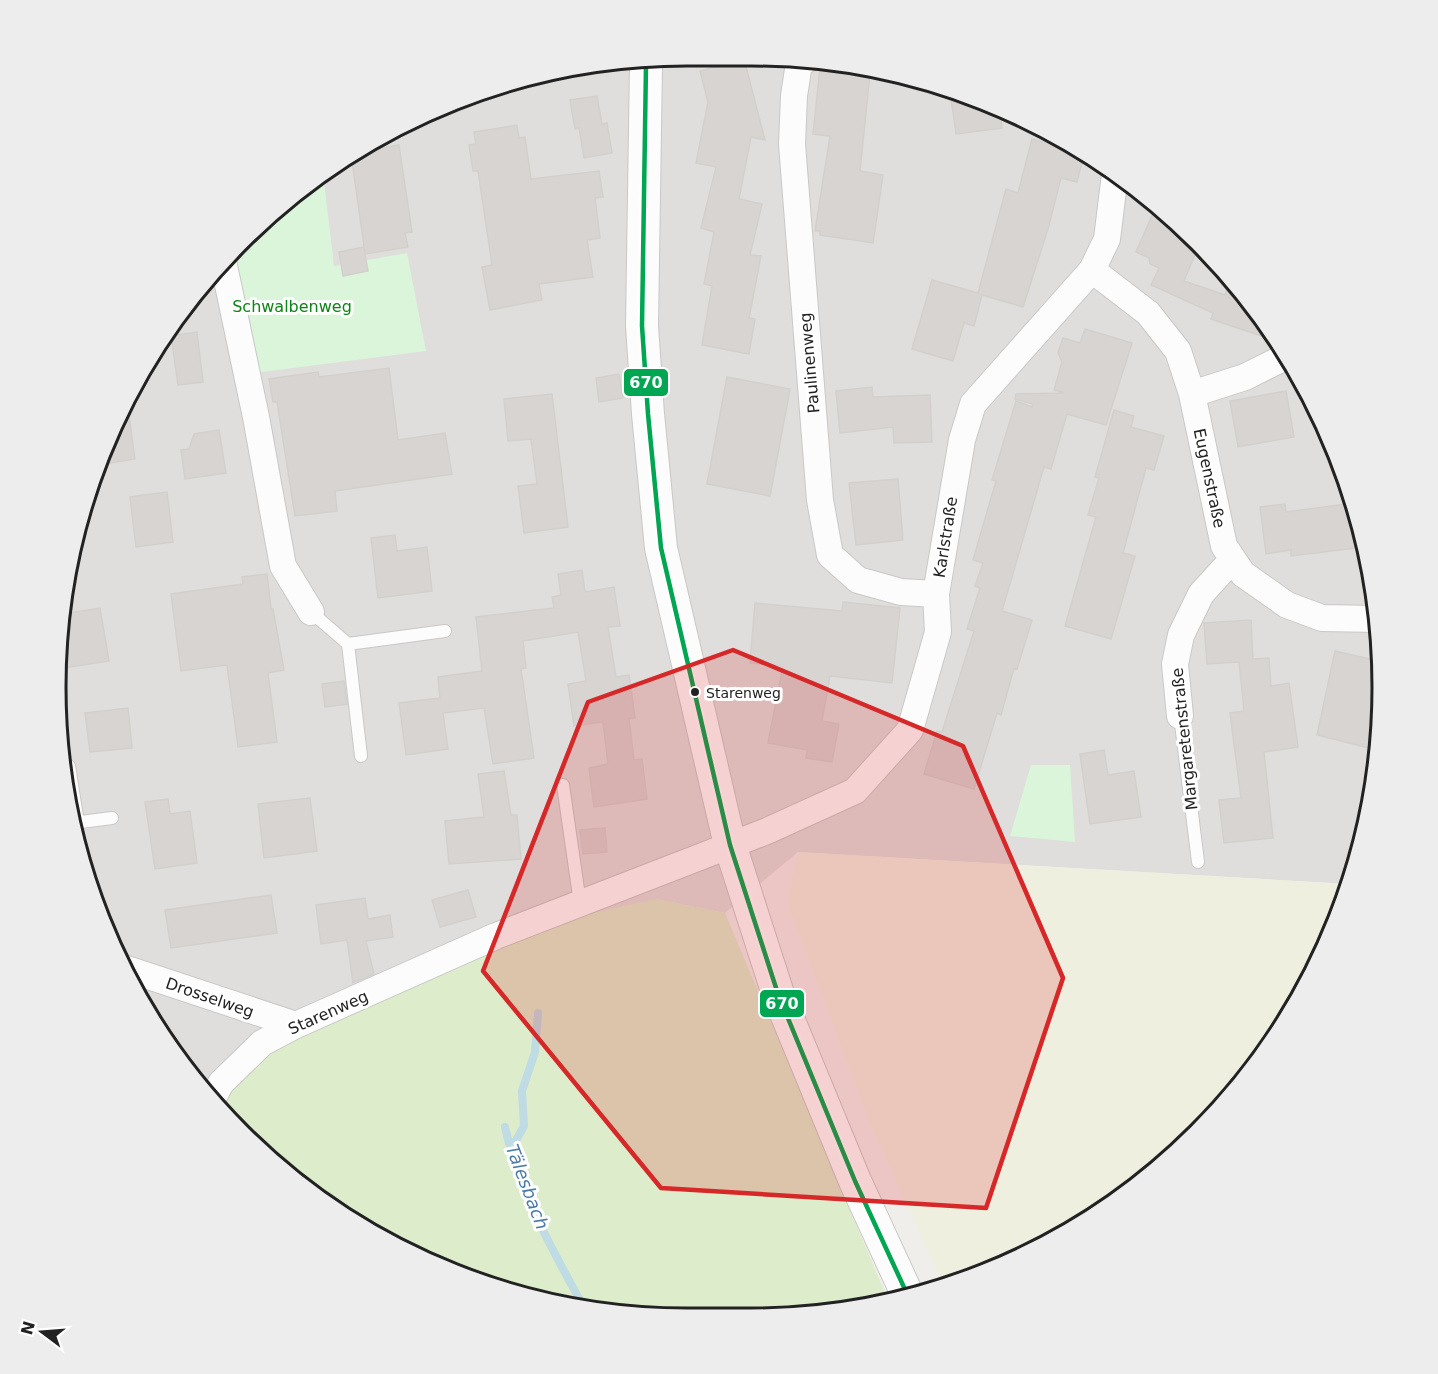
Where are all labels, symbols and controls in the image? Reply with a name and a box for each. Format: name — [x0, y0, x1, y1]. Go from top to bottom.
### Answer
park label: Schwalbenweg — [232, 297, 352, 316]
street label: Paulinenweg — [796, 312, 823, 414]
line badge: 670 — [623, 368, 669, 397]
text: 670 — [629, 373, 663, 392]
street label: Eugenstraße — [1190, 427, 1229, 530]
street label: Karlstraße — [930, 495, 961, 579]
street label: Margaretenstraße — [1168, 667, 1201, 811]
place label: Starenweg — [706, 685, 781, 701]
marker: Starenweg — [689, 686, 701, 698]
street label: Drosselweg — [163, 973, 257, 1021]
street label: Starenweg — [285, 986, 371, 1039]
line badge: 670 — [759, 989, 805, 1018]
text: 670 — [765, 994, 799, 1013]
water label: Tälesbach — [502, 1141, 553, 1232]
north arrow — [12, 1302, 72, 1362]
text: N — [17, 1319, 39, 1337]

